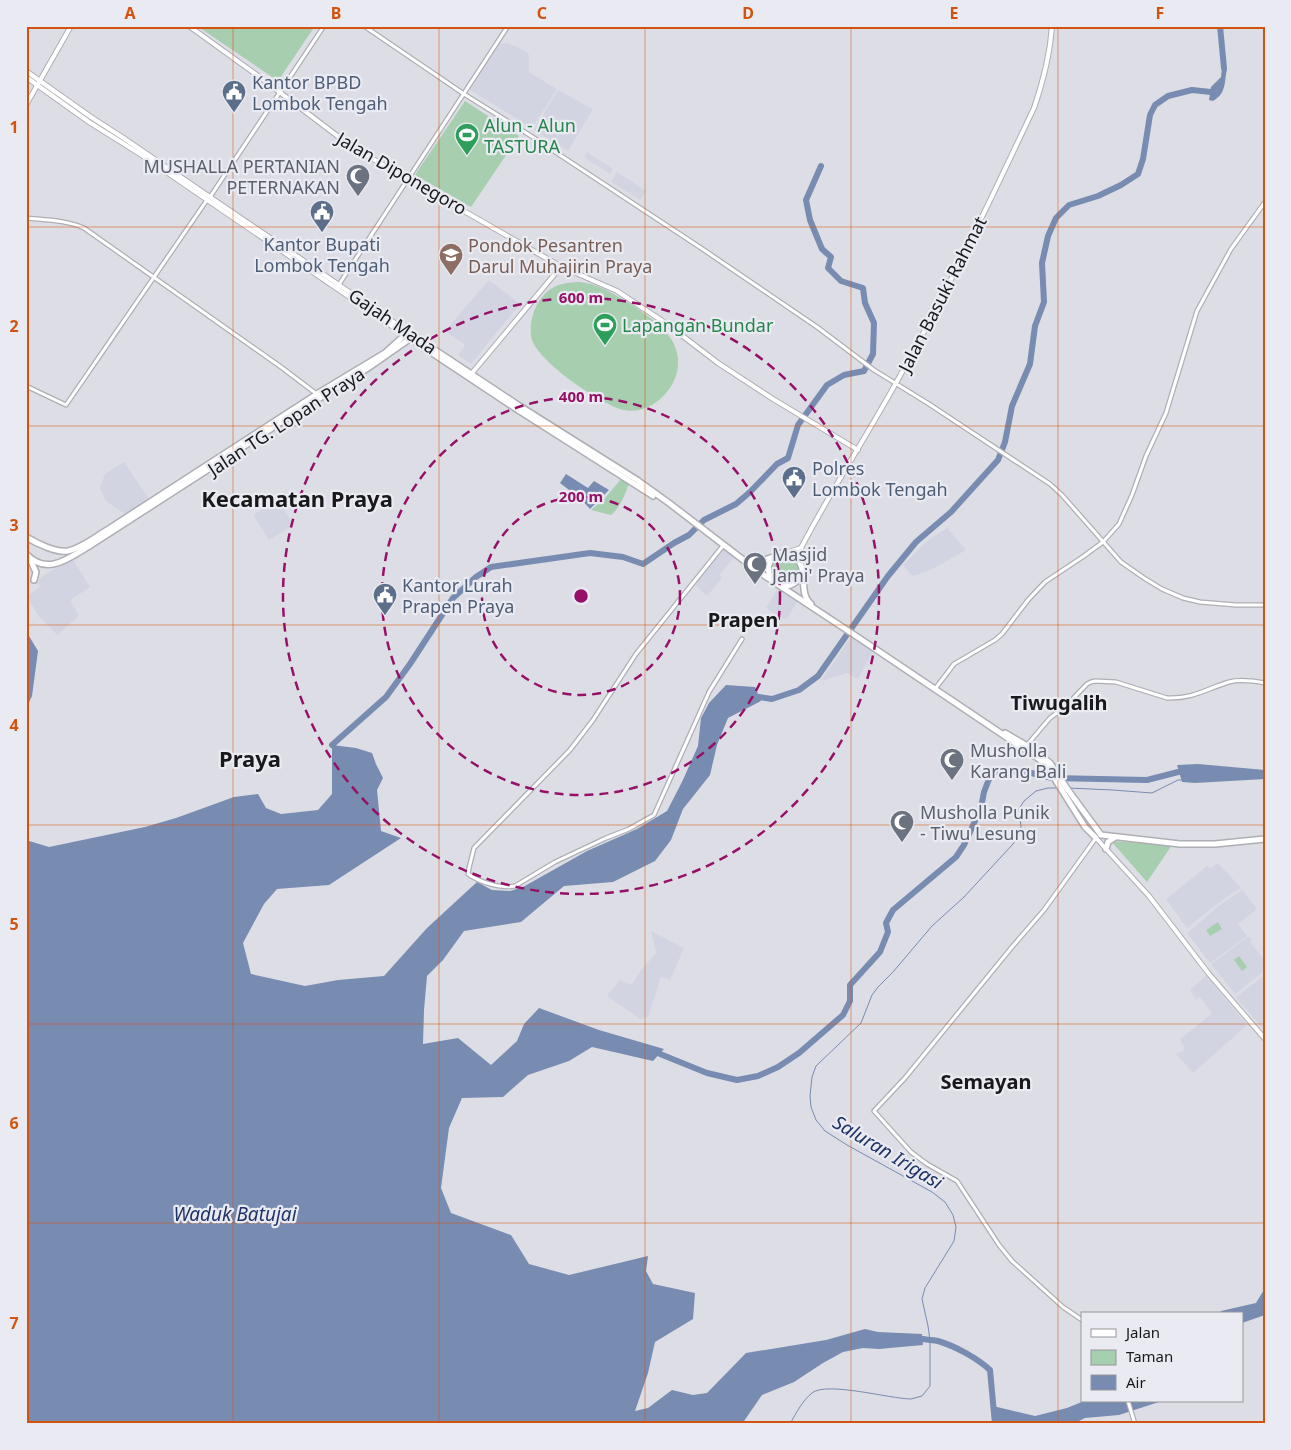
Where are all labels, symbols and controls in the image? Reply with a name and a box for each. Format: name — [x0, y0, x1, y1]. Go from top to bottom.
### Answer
text: A — [124, 2, 136, 24]
text: B — [331, 2, 341, 24]
text: C — [537, 2, 547, 24]
text: D — [742, 2, 754, 24]
text: E — [950, 2, 959, 24]
text: F — [1156, 2, 1164, 24]
place label: Kantor BPBD Lombok Tengah — [252, 70, 388, 115]
public building icon: Kantor BPBD Lombok Tengah — [221, 79, 247, 113]
place label: Alun - Alun TASTURA — [484, 113, 576, 158]
text: 1 — [9, 116, 19, 138]
sports icon: Alun - Alun TASTURA — [454, 122, 480, 156]
street label: Jalan Diponegoro — [331, 125, 471, 220]
place label: MUSHALLA PERTANIAN PETERNAKAN — [143, 154, 340, 199]
mosque icon: MUSHALLA PERTANIAN PETERNAKAN — [345, 163, 371, 197]
public building icon: Kantor Bupati Lombok Tengah — [309, 199, 335, 233]
street label: Jalan Basuki Rahmat — [891, 212, 992, 378]
place label: Kantor Bupati Lombok Tengah — [254, 232, 390, 277]
place label: Pondok Pesantren Darul Muhajirin Praya — [468, 233, 652, 278]
school or university icon: Pondok Pesantren Darul Muhajirin Praya — [438, 242, 464, 276]
street label: Gajah Mada — [344, 283, 442, 359]
text: 600 m — [559, 287, 603, 307]
sports icon: Lapangan Bundar — [592, 312, 618, 346]
place label: Lapangan Bundar — [622, 313, 774, 337]
text: 2 — [9, 315, 19, 337]
street label: Jalan TG. Lopan Praya — [201, 361, 369, 482]
text: 400 m — [559, 386, 603, 406]
place label: Polres Lombok Tengah — [812, 456, 948, 501]
public building icon: Polres Lombok Tengah — [781, 465, 807, 499]
district label: Kecamatan Praya — [201, 483, 393, 513]
text: 200 m — [559, 486, 603, 506]
text: 3 — [9, 514, 19, 536]
place label: Masjid Jami' Praya — [770, 542, 865, 587]
mosque icon: Masjid Jami' Praya — [742, 551, 768, 585]
place label: Kantor Lurah Prapen Praya — [402, 573, 514, 618]
public building icon: Kantor Lurah Prapen Praya — [372, 582, 398, 616]
centre of rings — [572, 587, 590, 605]
district label: Prapen — [708, 606, 778, 633]
district label: Tiwugalih — [1010, 689, 1108, 716]
text: 4 — [9, 714, 19, 736]
place label: Musholla Karang Bali — [970, 738, 1066, 783]
district label: Praya — [219, 743, 281, 773]
mosque icon: Musholla Karang Bali — [939, 747, 965, 781]
place label: Musholla Punik - Tiwu Lesung — [920, 800, 1050, 845]
mosque icon: Musholla Punik - Tiwu Lesung — [889, 809, 915, 843]
text: 5 — [9, 913, 19, 935]
district label: Semayan — [941, 1068, 1031, 1095]
water label: Saluran Irigasi — [828, 1109, 949, 1196]
text: 6 — [9, 1112, 19, 1134]
water label: Waduk Batujai — [173, 1201, 298, 1227]
text: 7 — [9, 1312, 19, 1334]
legend — [1081, 1312, 1244, 1402]
text: Jalan — [1124, 1322, 1160, 1342]
text: Taman — [1126, 1346, 1173, 1366]
text: Air — [1126, 1372, 1146, 1392]

